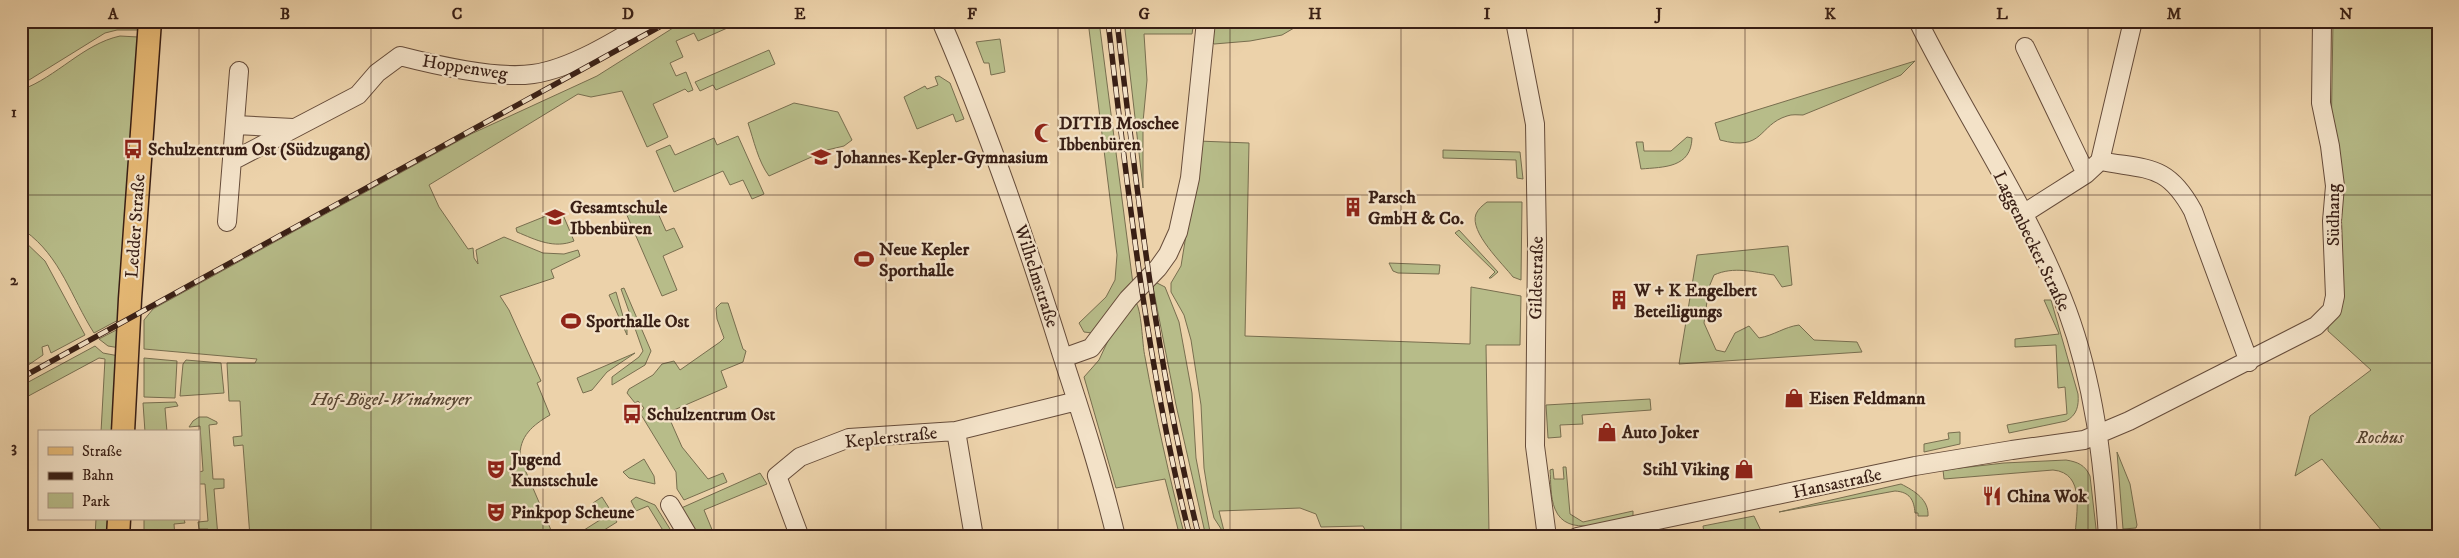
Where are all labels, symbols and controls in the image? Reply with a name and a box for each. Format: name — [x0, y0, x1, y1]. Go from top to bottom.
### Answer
text: A — [107, 4, 119, 24]
text: B — [280, 4, 290, 24]
text: C — [452, 4, 462, 24]
text: D — [622, 4, 634, 24]
text: E — [794, 4, 806, 24]
text: F — [967, 4, 977, 24]
text: G — [1138, 4, 1150, 24]
text: H — [1308, 4, 1322, 24]
text: I — [1484, 4, 1491, 24]
text: J — [1654, 4, 1663, 24]
text: K — [1824, 4, 1836, 24]
text: L — [1996, 4, 2008, 24]
text: M — [2167, 4, 2182, 24]
text: N — [2339, 4, 2353, 24]
street label: Hoppenweg — [421, 50, 509, 86]
text: 1 — [11, 102, 17, 122]
place label: DITIB Moschee Ibbenbüren — [1059, 113, 1179, 156]
mosque icon: DITIB Moschee Ibbenbüren — [1033, 122, 1055, 144]
bus stop icon: Schulzentrum Ost (Südzugang) — [122, 138, 144, 160]
place label: Schulzentrum Ost (Südzugang) — [148, 139, 370, 161]
school or university icon: Johannes-Kepler-Gymnasium — [810, 146, 832, 168]
place label: Johannes-Kepler-Gymnasium — [834, 147, 1049, 169]
street label: Laggenbecker Straße — [1988, 168, 2075, 315]
street label: Ledder Straße — [121, 173, 151, 279]
street label: Südhang — [2323, 184, 2345, 246]
place label: Parsch GmbH & Co. — [1368, 187, 1464, 230]
building icon: Parsch GmbH & Co. — [1342, 196, 1364, 218]
place label: Gesamtschule Ibbenbüren — [570, 197, 668, 240]
school or university icon: Gesamtschule Ibbenbüren — [544, 206, 566, 228]
street label: Wilhelmstraße — [1009, 221, 1063, 330]
street label: Gildestraße — [1525, 236, 1549, 320]
place label: Neue Kepler Sporthalle — [879, 239, 970, 282]
sports icon: Neue Kepler Sporthalle — [853, 248, 875, 270]
text: 2 — [10, 270, 19, 290]
place label: W + K Engelbert Beteiligungs — [1633, 280, 1757, 323]
building icon: W + K Engelbert Beteiligungs — [1608, 289, 1630, 311]
sports icon: Sporthalle Ost — [560, 310, 582, 332]
place label: Sporthalle Ost — [586, 311, 690, 333]
shop icon: Eisen Feldmann — [1783, 387, 1805, 409]
place label: Eisen Feldmann — [1809, 388, 1926, 410]
park label: Hof-Bögel-Windmeyer — [310, 389, 472, 411]
bus stop icon: Schulzentrum Ost — [621, 403, 643, 425]
place label: Schulzentrum Ost — [647, 404, 775, 426]
shop icon: Auto Joker — [1596, 421, 1618, 443]
street label: Keplerstraße — [844, 422, 938, 454]
place label: Auto Joker — [1621, 422, 1699, 444]
park label: Rochus — [2355, 427, 2404, 449]
legend — [38, 430, 200, 520]
text: 3 — [11, 437, 17, 457]
text: Straße — [82, 442, 122, 461]
place label: Jugend Kunstschule — [509, 449, 598, 492]
theatre icon: Jugend Kunstschule — [485, 458, 507, 480]
shop icon: Stihl Viking — [1733, 458, 1755, 480]
place label: Stihl Viking — [1643, 459, 1730, 481]
street label: Hansastraße — [1791, 464, 1884, 504]
text: Bahn — [82, 466, 114, 485]
restaurant icon: China Wok — [1981, 485, 2003, 507]
place label: China Wok — [2007, 486, 2088, 508]
text: Park — [82, 492, 111, 511]
theatre icon: Pinkpop Scheune — [485, 501, 507, 523]
place label: Pinkpop Scheune — [511, 502, 635, 524]

